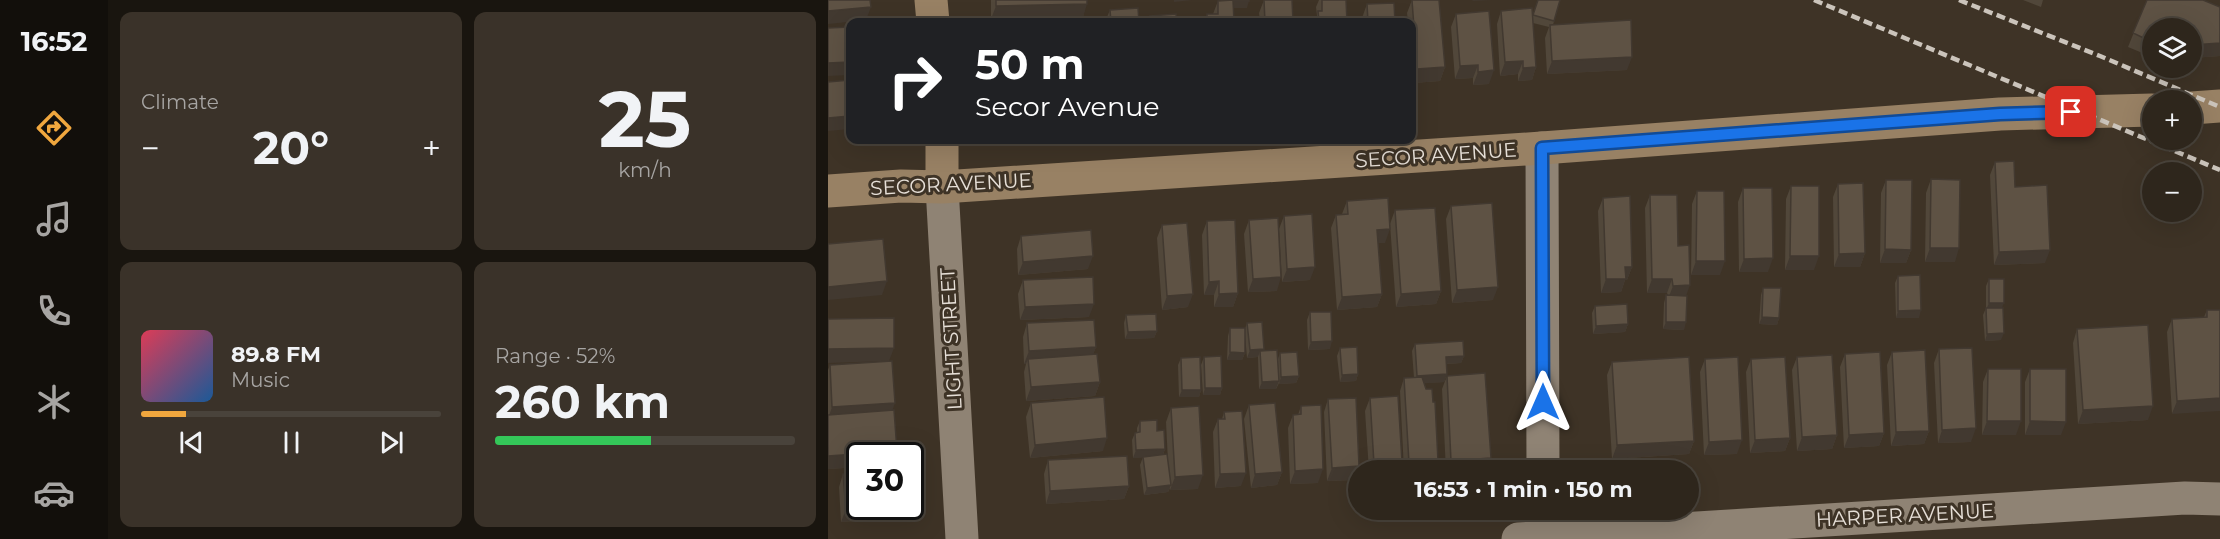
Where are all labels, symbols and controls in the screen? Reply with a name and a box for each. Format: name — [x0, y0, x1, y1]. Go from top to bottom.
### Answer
map controls — [2142, 18, 2202, 222]
button: layers — [2142, 18, 2202, 78]
text: 16:52 — [21, 25, 87, 58]
text: 50 m — [975, 38, 1084, 90]
icon: right — [876, 42, 954, 120]
text: 25 — [599, 71, 691, 167]
pin — [2045, 86, 2096, 137]
text: Climate — [141, 90, 219, 114]
text: Secor Avenue — [975, 90, 1160, 123]
button: + — [2142, 90, 2202, 150]
icon: arrive — [2054, 95, 2087, 128]
icon: directions — [33, 107, 75, 149]
text: 20° — [253, 120, 329, 175]
text: − — [141, 128, 160, 168]
text: + — [422, 128, 441, 168]
street label: SECOR AVENUE — [1354, 137, 1518, 173]
text: km/h — [618, 158, 672, 182]
button: − — [2142, 162, 2202, 222]
street label: SECOR AVENUE — [870, 168, 1032, 200]
icon: music — [33, 198, 75, 240]
street label: LIGHT STREET — [935, 267, 967, 411]
icon: phone — [33, 290, 75, 332]
text: 89.8 FM — [231, 341, 321, 368]
text: Range · 52% — [495, 344, 615, 368]
text: Music — [231, 368, 290, 392]
position arrow — [1511, 370, 1575, 434]
text: 260 km — [495, 374, 670, 429]
icon: climate — [33, 381, 75, 423]
icon: previous — [175, 426, 208, 459]
icon: pause — [275, 426, 308, 459]
icon: next — [375, 426, 408, 459]
speed limit sign: 30 — [846, 442, 924, 520]
icon: car — [33, 472, 75, 514]
text: 16:53 · 1 min · 150 m — [1414, 476, 1633, 503]
street label: HARPER AVENUE — [1815, 498, 1995, 532]

